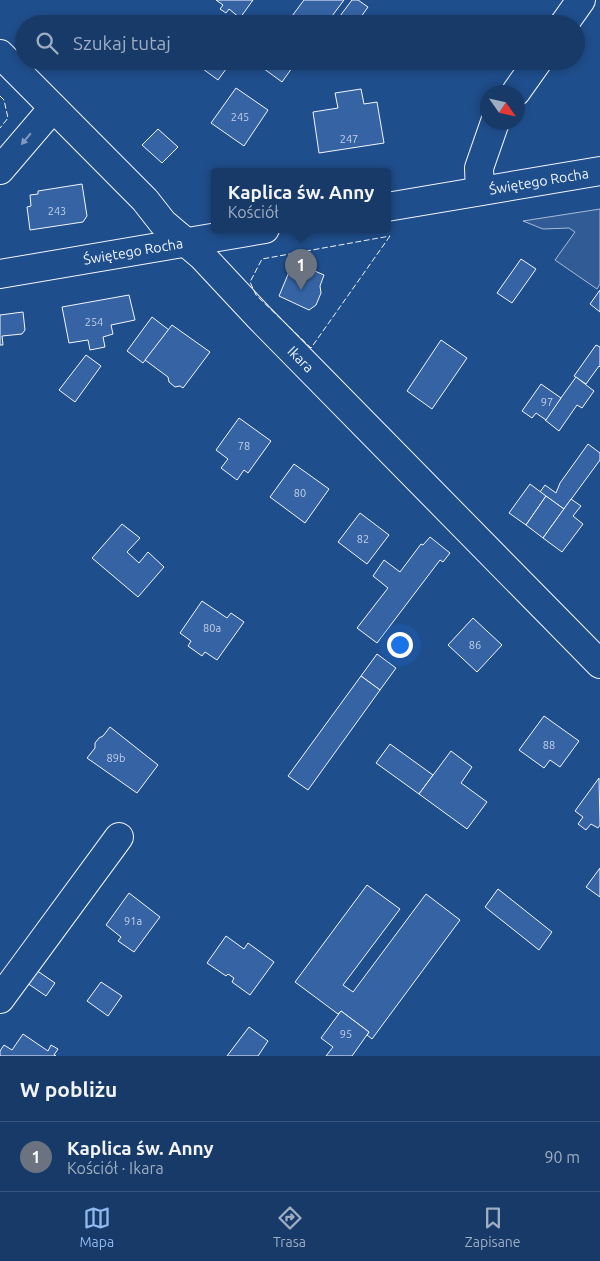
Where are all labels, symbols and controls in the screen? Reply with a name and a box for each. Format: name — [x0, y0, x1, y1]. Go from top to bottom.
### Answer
search box — [15, 15, 585, 70]
icon: search — [33, 29, 61, 57]
text: Szukaj tutaj — [73, 32, 171, 54]
north arrow — [480, 85, 525, 130]
house number: 245 — [231, 111, 249, 123]
one-way arrow — [21, 132, 32, 145]
house number: 247 — [340, 133, 358, 145]
street label: Świętego Rocha — [488, 165, 590, 198]
popup — [211, 168, 391, 233]
text: Kaplica św. Anny — [228, 181, 374, 203]
text: Kościół — [228, 203, 279, 221]
house number: 243 — [48, 205, 66, 217]
street label: Świętego Rocha — [82, 235, 184, 268]
pin: 1 — [285, 249, 317, 290]
house number: 254 — [85, 316, 103, 328]
street label: Ikara — [284, 343, 317, 376]
house number: 97 — [541, 396, 553, 408]
house number: 78 — [238, 440, 250, 452]
house number: 80 — [294, 487, 306, 499]
house number: 82 — [357, 533, 369, 545]
house number: 80a — [203, 622, 221, 634]
your location — [387, 632, 413, 658]
house number: 86 — [469, 639, 481, 651]
house number: 88 — [543, 739, 555, 751]
house number: 89b — [107, 752, 125, 764]
house number: 91a — [124, 915, 142, 927]
house number: 95 — [340, 1028, 352, 1040]
text: W pobliżu — [20, 1077, 117, 1101]
text: Kaplica św. Anny — [67, 1137, 214, 1159]
text: 1 — [31, 1148, 41, 1166]
text: 90 m — [544, 1148, 580, 1166]
text: Kościół · Ikara — [67, 1159, 164, 1177]
tab: Mapa — [79, 1204, 114, 1250]
tab: Trasa — [273, 1204, 306, 1250]
tab: Zapisane — [465, 1204, 521, 1250]

